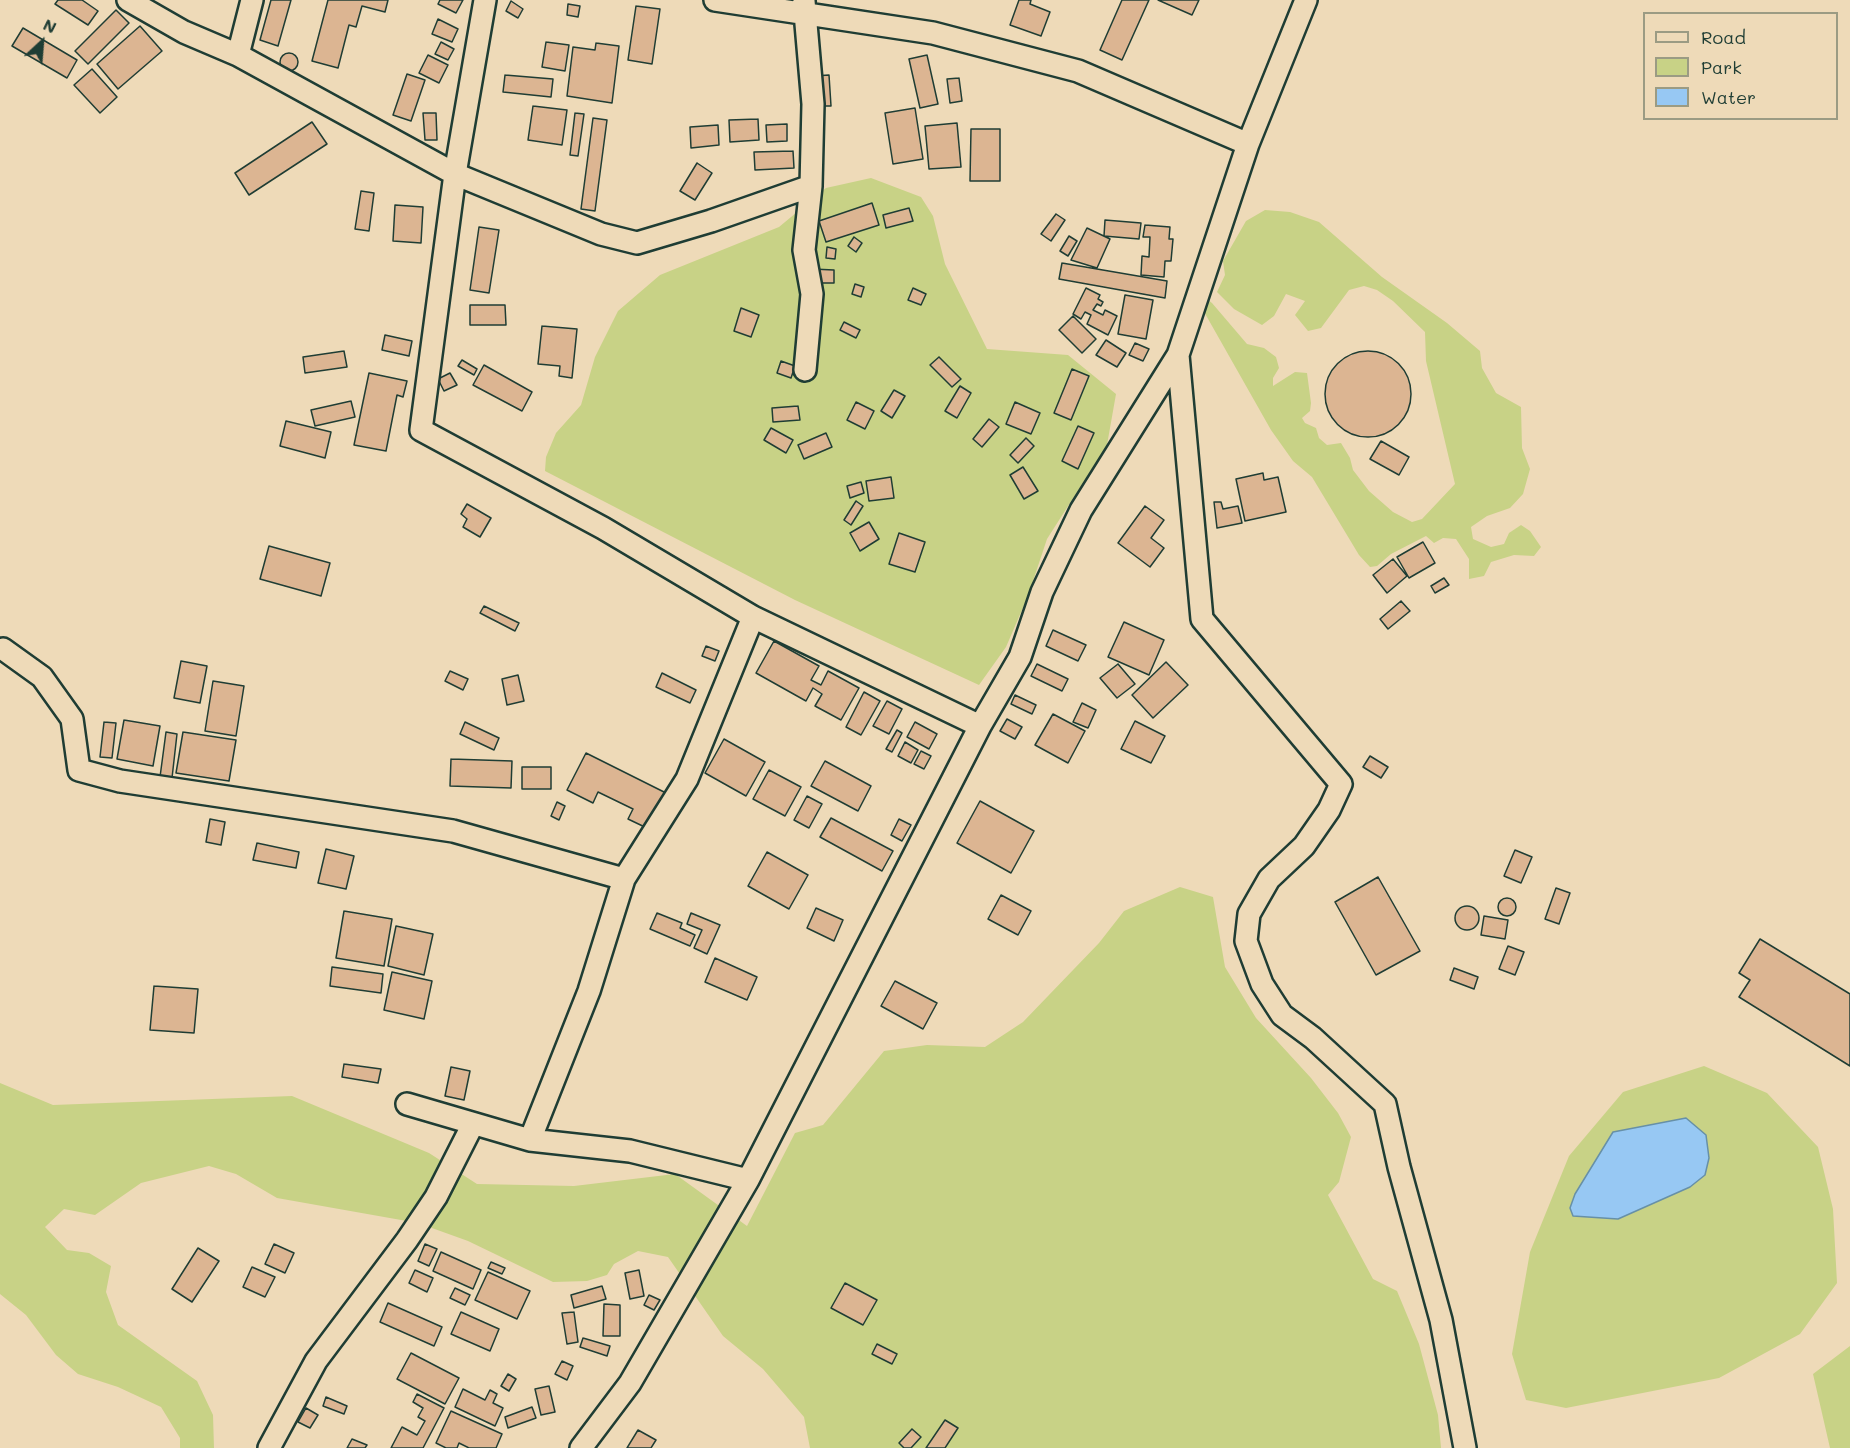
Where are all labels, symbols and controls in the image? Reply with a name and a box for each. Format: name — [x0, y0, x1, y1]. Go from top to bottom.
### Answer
north arrow — [12, 12, 72, 72]
legend — [1643, 12, 1838, 120]
text: N — [40, 13, 60, 37]
text: Road — [1701, 25, 1746, 49]
text: Park — [1701, 55, 1742, 79]
text: Water — [1701, 85, 1756, 109]

